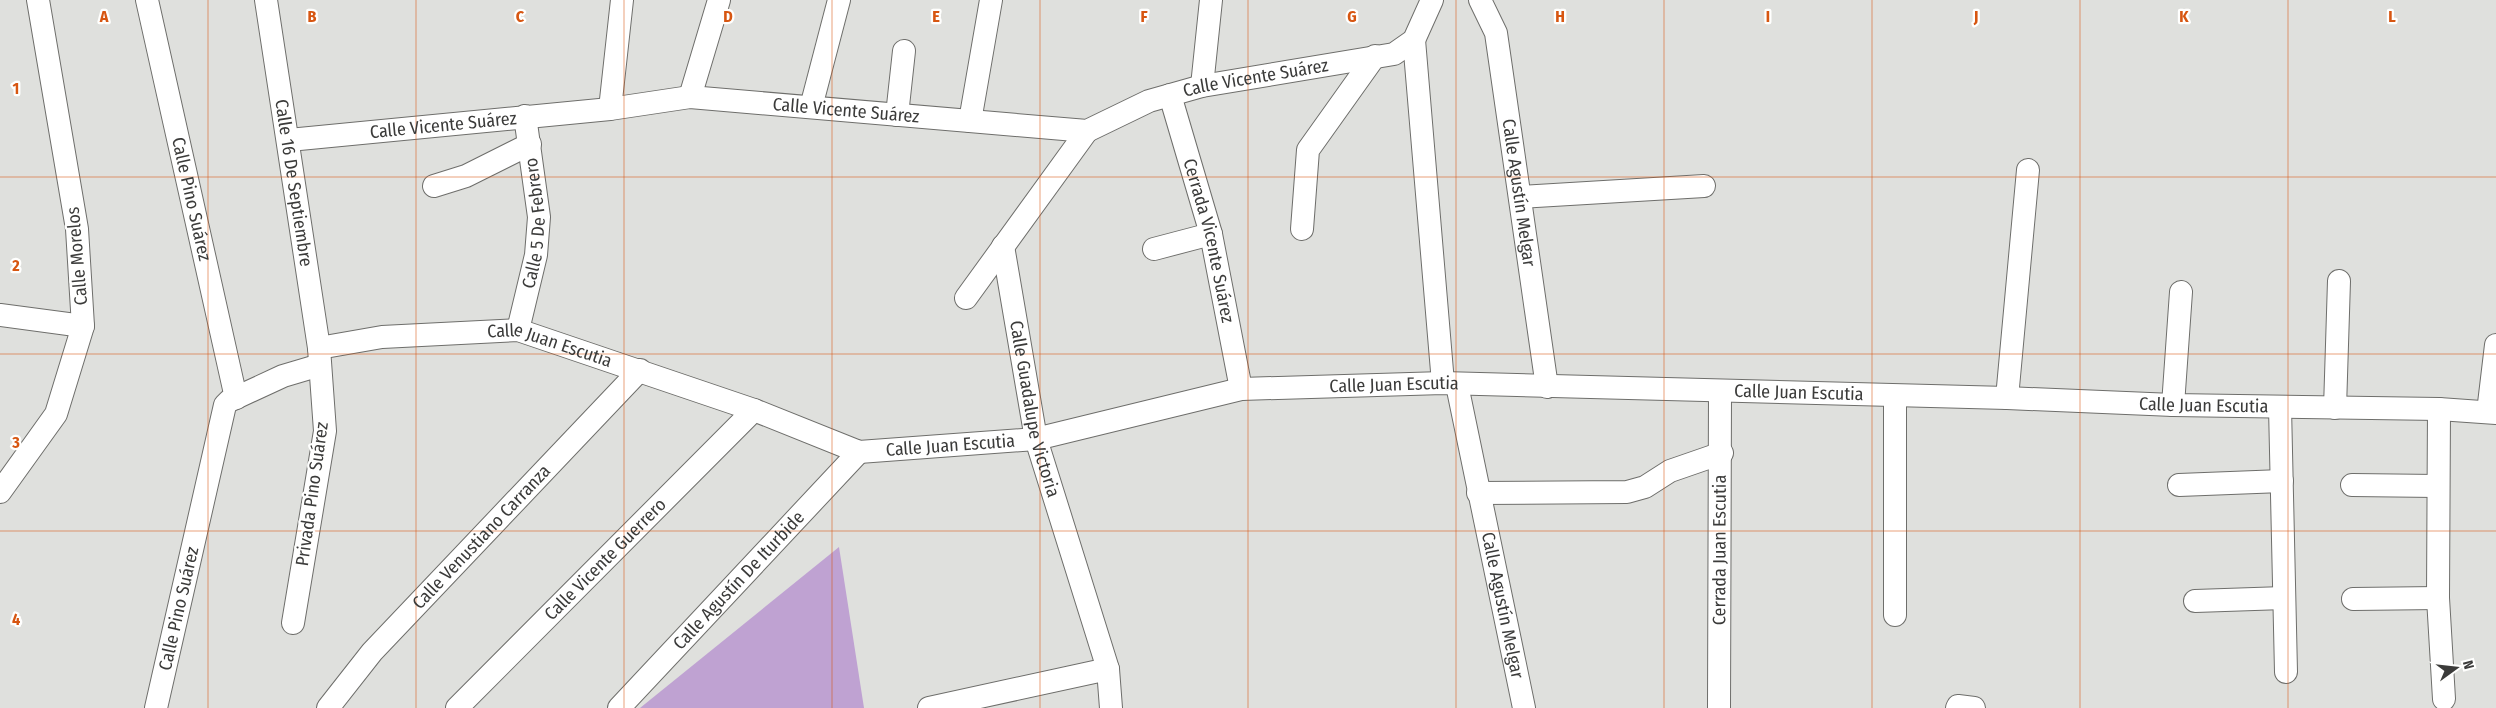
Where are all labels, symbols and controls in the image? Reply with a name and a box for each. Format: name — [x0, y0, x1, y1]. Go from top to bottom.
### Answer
text: A — [99, 7, 109, 26]
text: B — [308, 7, 317, 26]
text: C — [516, 7, 525, 26]
text: D — [723, 7, 733, 26]
text: E — [932, 7, 940, 26]
text: F — [1140, 7, 1148, 26]
text: G — [1347, 7, 1357, 26]
text: H — [1555, 7, 1565, 26]
text: I — [1766, 7, 1770, 26]
text: J — [1973, 7, 1978, 26]
text: K — [2179, 7, 2189, 26]
text: L — [2388, 7, 2396, 26]
street label: Calle Vicente Suárez — [1180, 54, 1330, 102]
text: 1 — [13, 79, 19, 98]
street label: Calle Vicente Suárez — [772, 93, 920, 128]
street label: Calle 16 De Septiembre — [270, 98, 317, 268]
street label: Calle Vicente Suárez — [369, 107, 518, 143]
street label: Calle Agustín Melgar — [1497, 117, 1541, 269]
street label: Calle Pino Suárez — [167, 135, 216, 263]
street label: Calle 5 De Febrero — [517, 156, 550, 291]
street label: Cerrada Vicente Suárez — [1178, 156, 1239, 325]
street label: Calle Morelos — [62, 205, 92, 306]
text: 2 — [11, 256, 20, 275]
street label: Calle Juan Escutia — [487, 318, 615, 372]
street label: Calle Guadalupe Victoria — [1005, 319, 1065, 500]
street label: Calle Juan Escutia — [1329, 372, 1459, 397]
street label: Calle Juan Escutia — [1734, 380, 1864, 405]
street label: Calle Juan Escutia — [2139, 393, 2269, 417]
street label: Privada Pino Suárez — [291, 421, 333, 567]
street label: Calle Juan Escutia — [885, 430, 1016, 461]
text: 3 — [11, 433, 20, 452]
street label: Calle Venustiano Carranza — [408, 460, 555, 614]
street label: Cerrada Juan Escutia — [1708, 475, 1731, 625]
street label: Calle Vicente Guerrero — [540, 494, 671, 625]
street label: Calle Agustín De Iturbide — [668, 506, 809, 654]
street label: Calle Agustín Melgar — [1477, 530, 1529, 681]
street label: Calle Pino Suárez — [154, 545, 203, 673]
text: 4 — [12, 610, 20, 629]
north arrow — [2431, 643, 2481, 693]
text: N — [2459, 659, 2477, 671]

